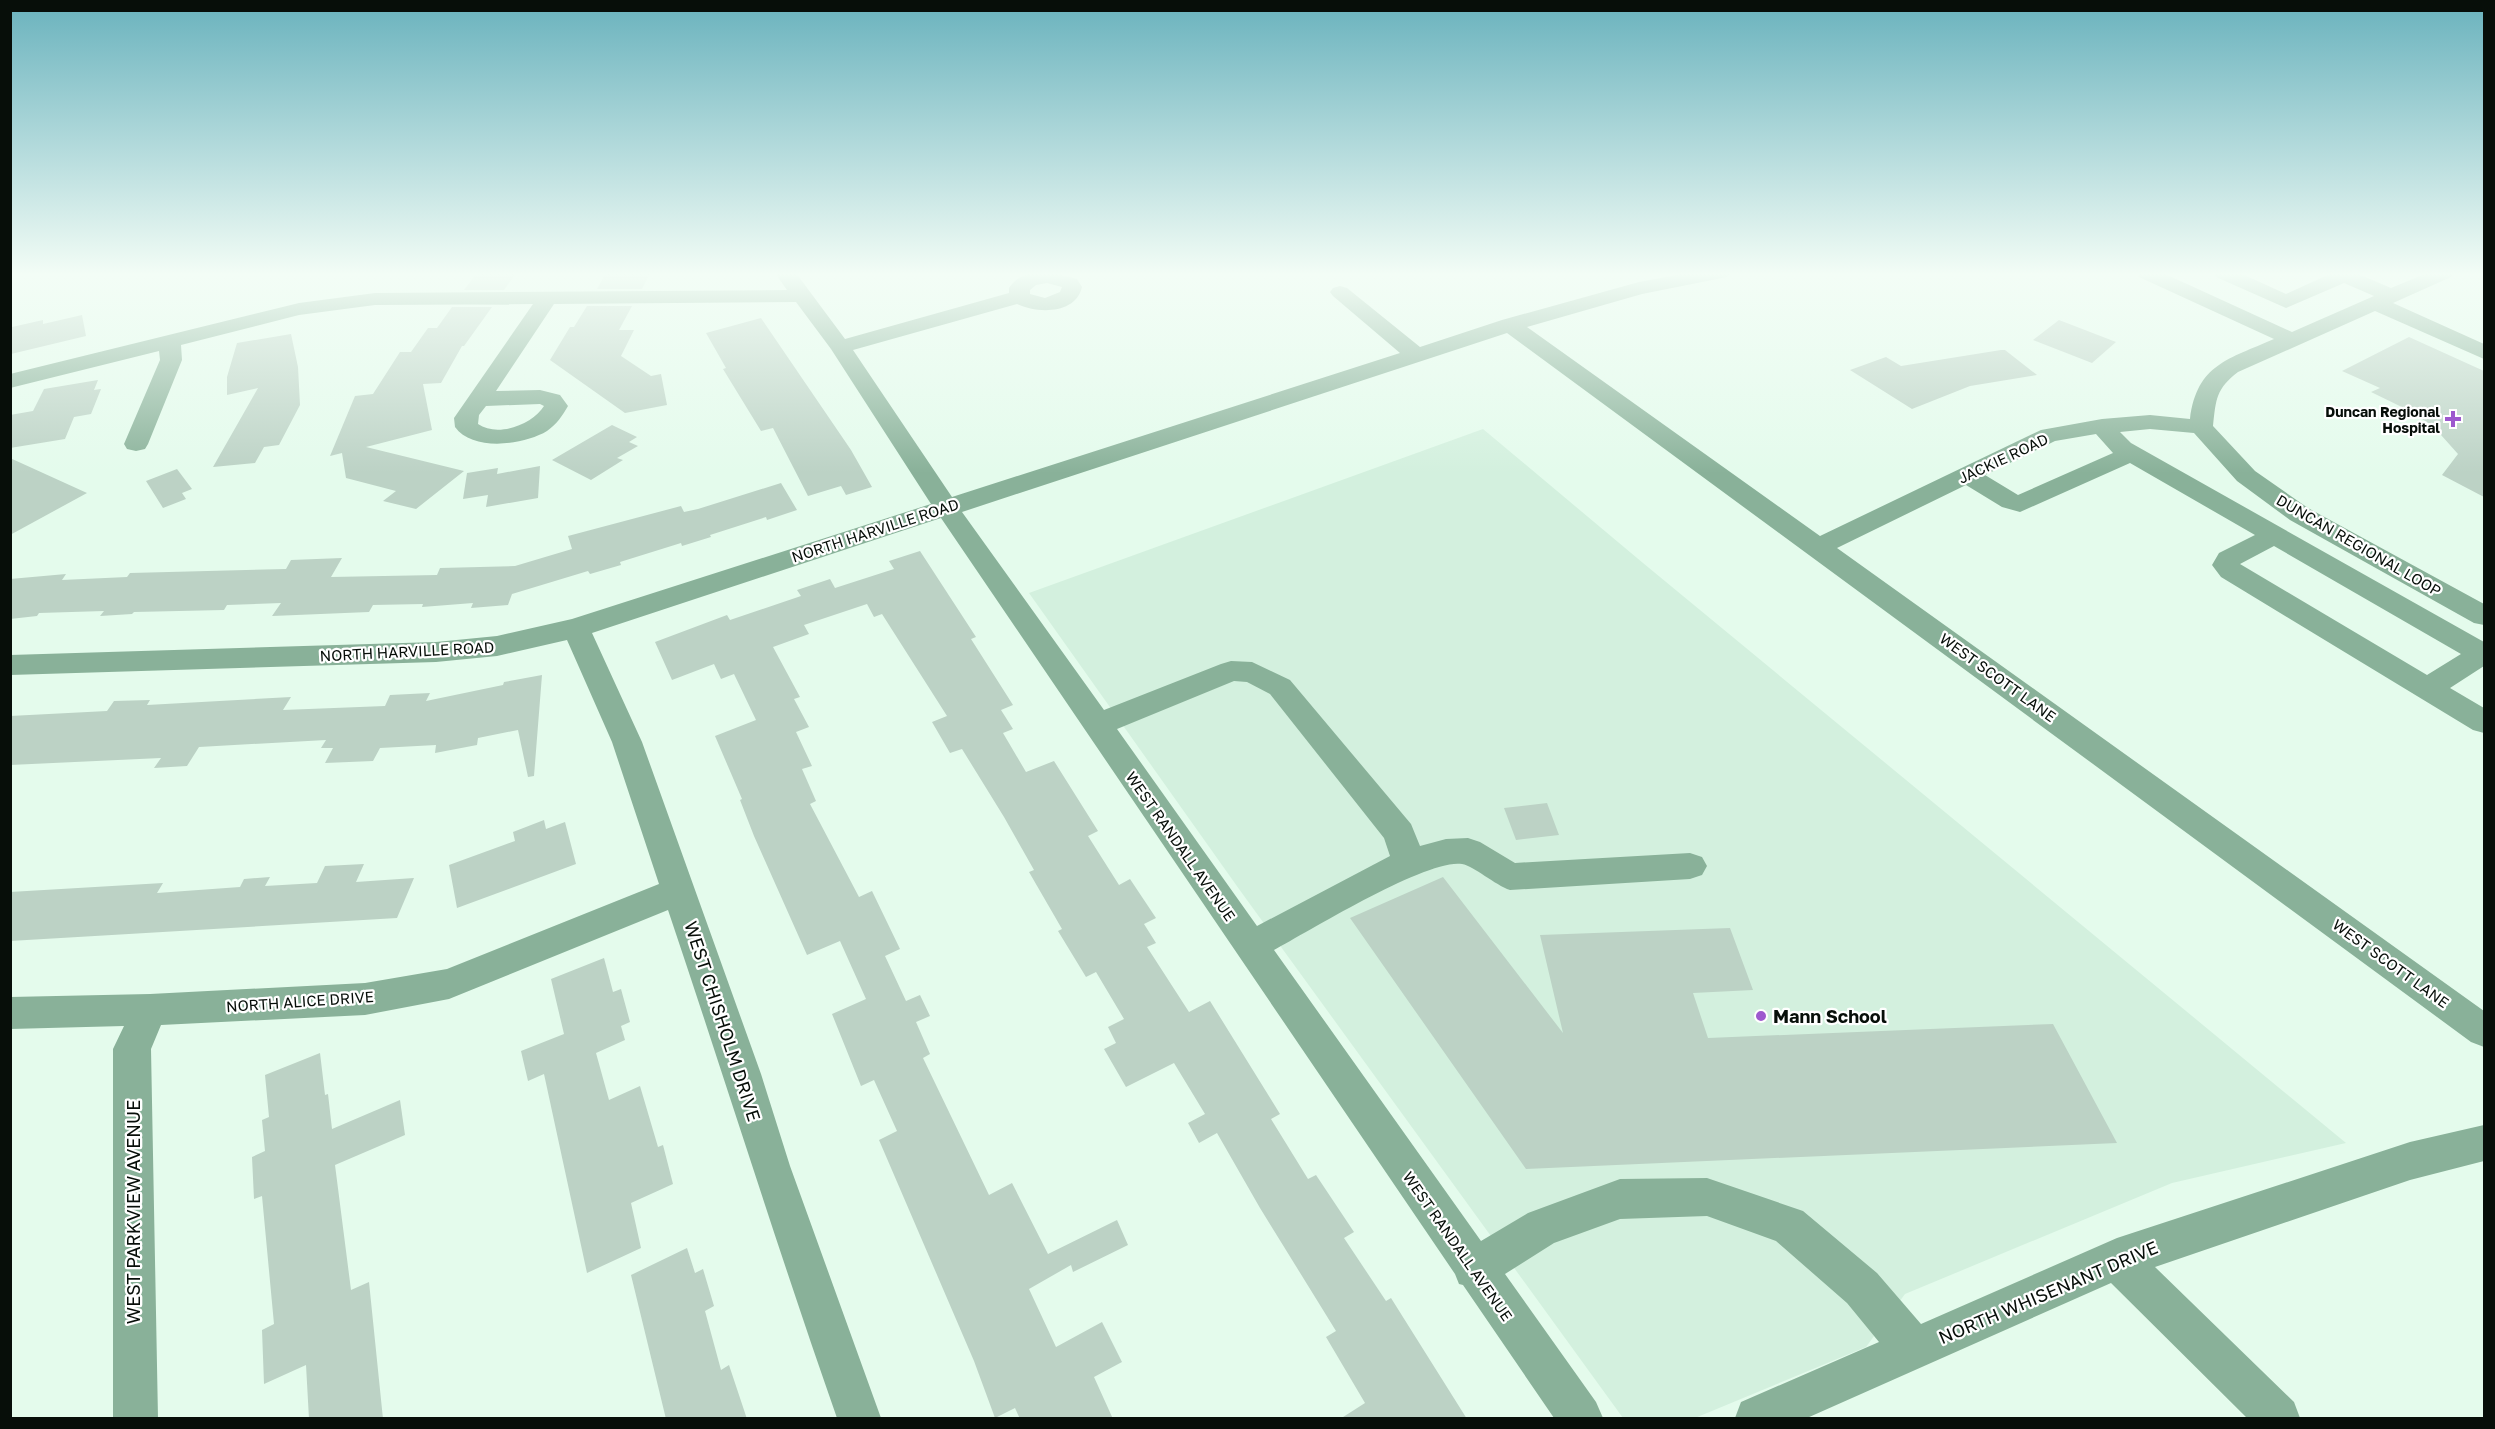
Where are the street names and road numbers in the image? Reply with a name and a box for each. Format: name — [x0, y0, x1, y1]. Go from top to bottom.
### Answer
street label: JACKIE ROAD — [1955, 429, 2051, 487]
street label: DUNCAN REGIONAL LOOP — [2273, 490, 2445, 600]
street label: NORTH HARVILLE ROAD — [789, 494, 961, 566]
street label: WEST SCOTT LANE — [1936, 629, 2060, 725]
street label: NORTH HARVILLE ROAD — [319, 637, 495, 665]
street label: WEST RANDALL AVENUE — [1123, 768, 1239, 924]
street label: WEST SCOTT LANE — [2329, 915, 2453, 1011]
street label: WEST CHISHOLM DRIVE — [680, 918, 766, 1124]
street label: NORTH ALICE DRIVE — [226, 987, 374, 1015]
street label: WEST PARKVIEW AVENUE — [122, 1100, 144, 1324]
street label: WEST RANDALL AVENUE — [1400, 1168, 1516, 1324]
street label: NORTH WHISENANT DRIVE — [1935, 1236, 2161, 1348]

